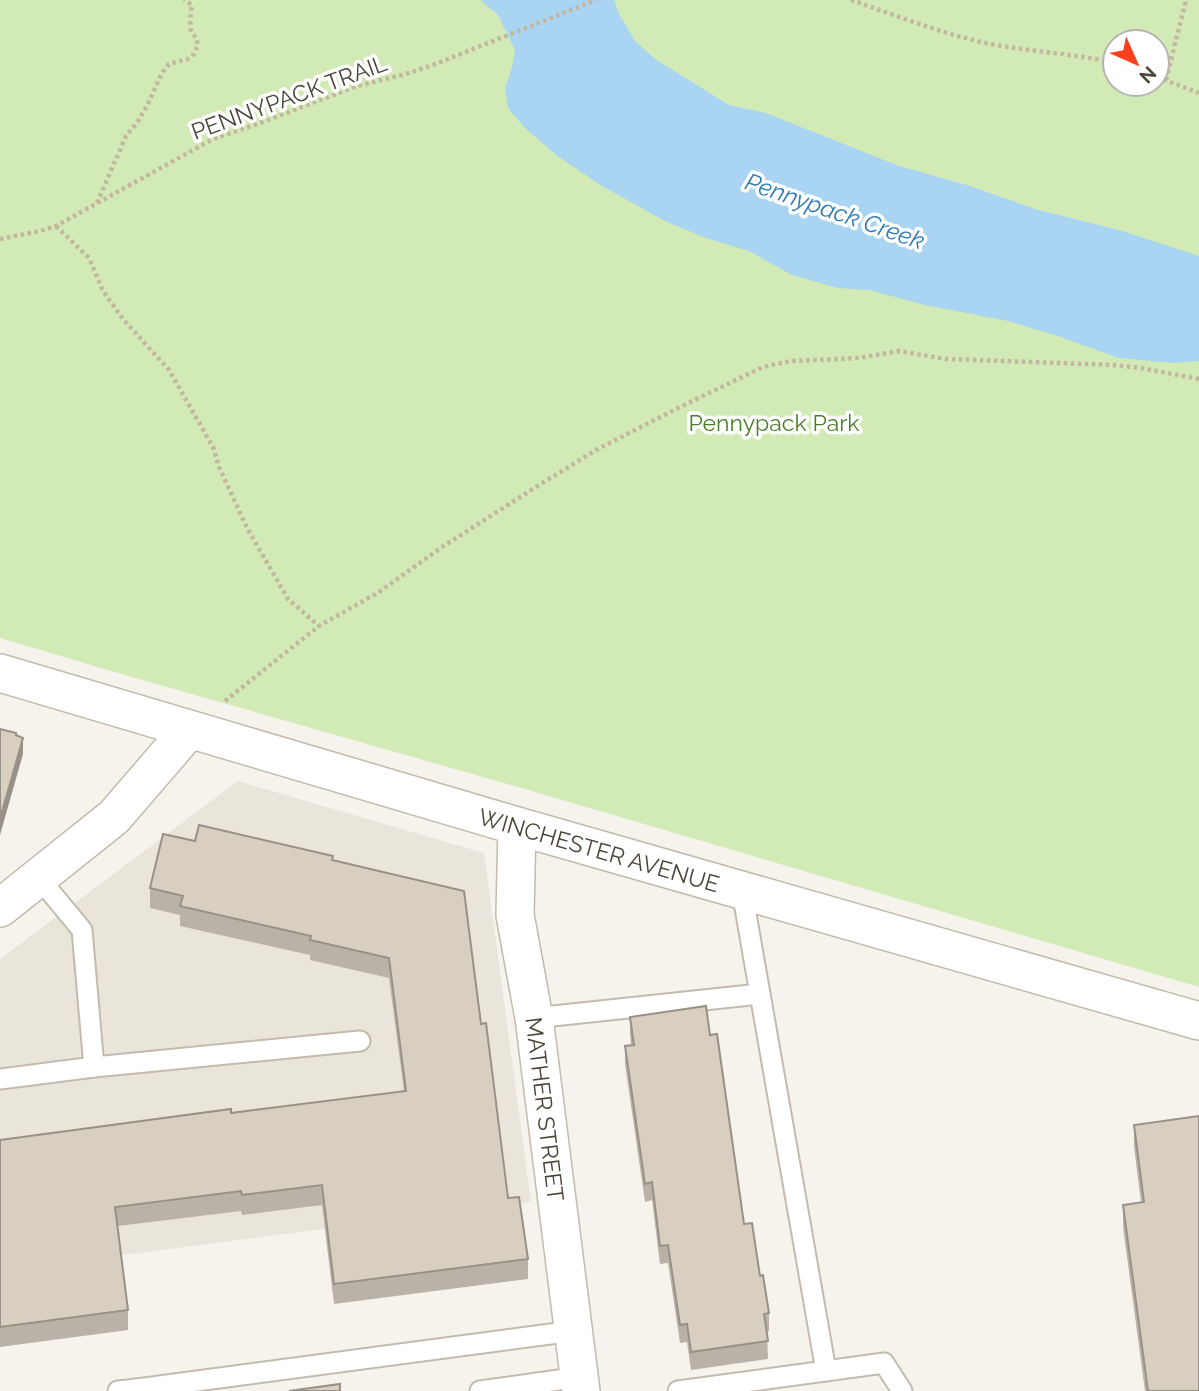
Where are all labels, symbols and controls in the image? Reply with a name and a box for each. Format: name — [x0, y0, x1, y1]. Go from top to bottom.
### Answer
north arrow — [1101, 28, 1171, 98]
street label: PENNYPACK TRAIL — [188, 49, 391, 145]
text: N — [1135, 62, 1161, 88]
water label: Pennypack Creek — [742, 167, 929, 255]
park label: Pennypack Park — [688, 409, 860, 436]
street label: WINCHESTER AVENUE — [475, 803, 723, 897]
street label: MATHER STREET — [520, 1016, 570, 1202]

